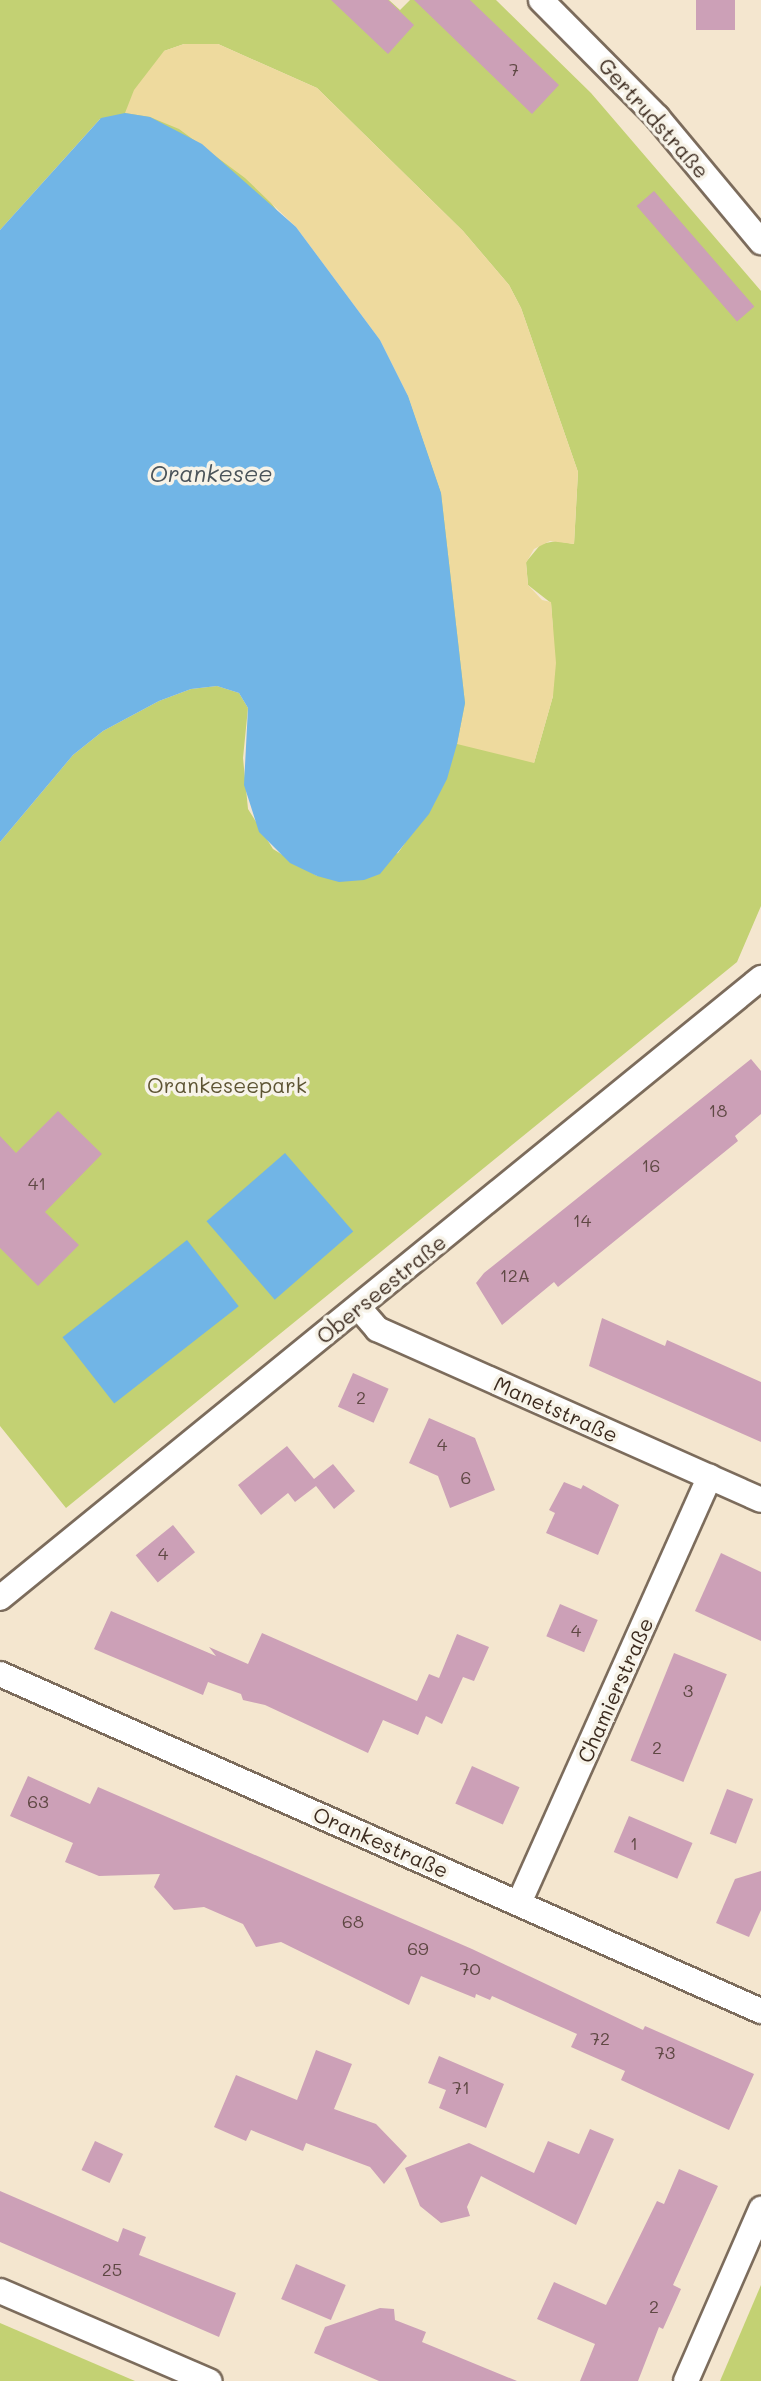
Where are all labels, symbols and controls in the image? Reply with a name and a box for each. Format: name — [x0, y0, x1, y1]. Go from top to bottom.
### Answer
street label: Gertrudstraße — [593, 53, 715, 183]
house number: 7 — [509, 58, 519, 80]
water label: Orankesee — [150, 459, 272, 487]
park label: Orankeseepark — [147, 1072, 307, 1098]
house number: 18 — [709, 1099, 727, 1121]
house number: 16 — [642, 1154, 660, 1176]
house number: 41 — [28, 1172, 46, 1194]
house number: 14 — [573, 1209, 591, 1231]
street label: Oberseestraße — [311, 1229, 451, 1349]
house number: 12A — [500, 1264, 530, 1286]
street label: Manetstraße — [490, 1370, 622, 1448]
house number: 2 — [356, 1386, 366, 1408]
house number: 4 — [437, 1433, 447, 1455]
house number: 6 — [461, 1466, 471, 1488]
house number: 4 — [158, 1542, 168, 1564]
street label: Chamierstraße — [572, 1614, 658, 1766]
house number: 4 — [571, 1619, 581, 1641]
house number: 3 — [683, 1679, 693, 1701]
house number: 2 — [652, 1736, 662, 1758]
house number: 63 — [27, 1790, 49, 1812]
street label: Orankestraße — [309, 1801, 453, 1883]
house number: 1 — [630, 1832, 638, 1854]
house number: 68 — [342, 1910, 364, 1932]
house number: 69 — [407, 1937, 429, 1959]
house number: 70 — [459, 1957, 481, 1979]
house number: 72 — [590, 2027, 610, 2049]
house number: 73 — [655, 2041, 675, 2063]
house number: 71 — [452, 2076, 470, 2098]
house number: 25 — [102, 2258, 122, 2280]
house number: 2 — [649, 2295, 659, 2317]

